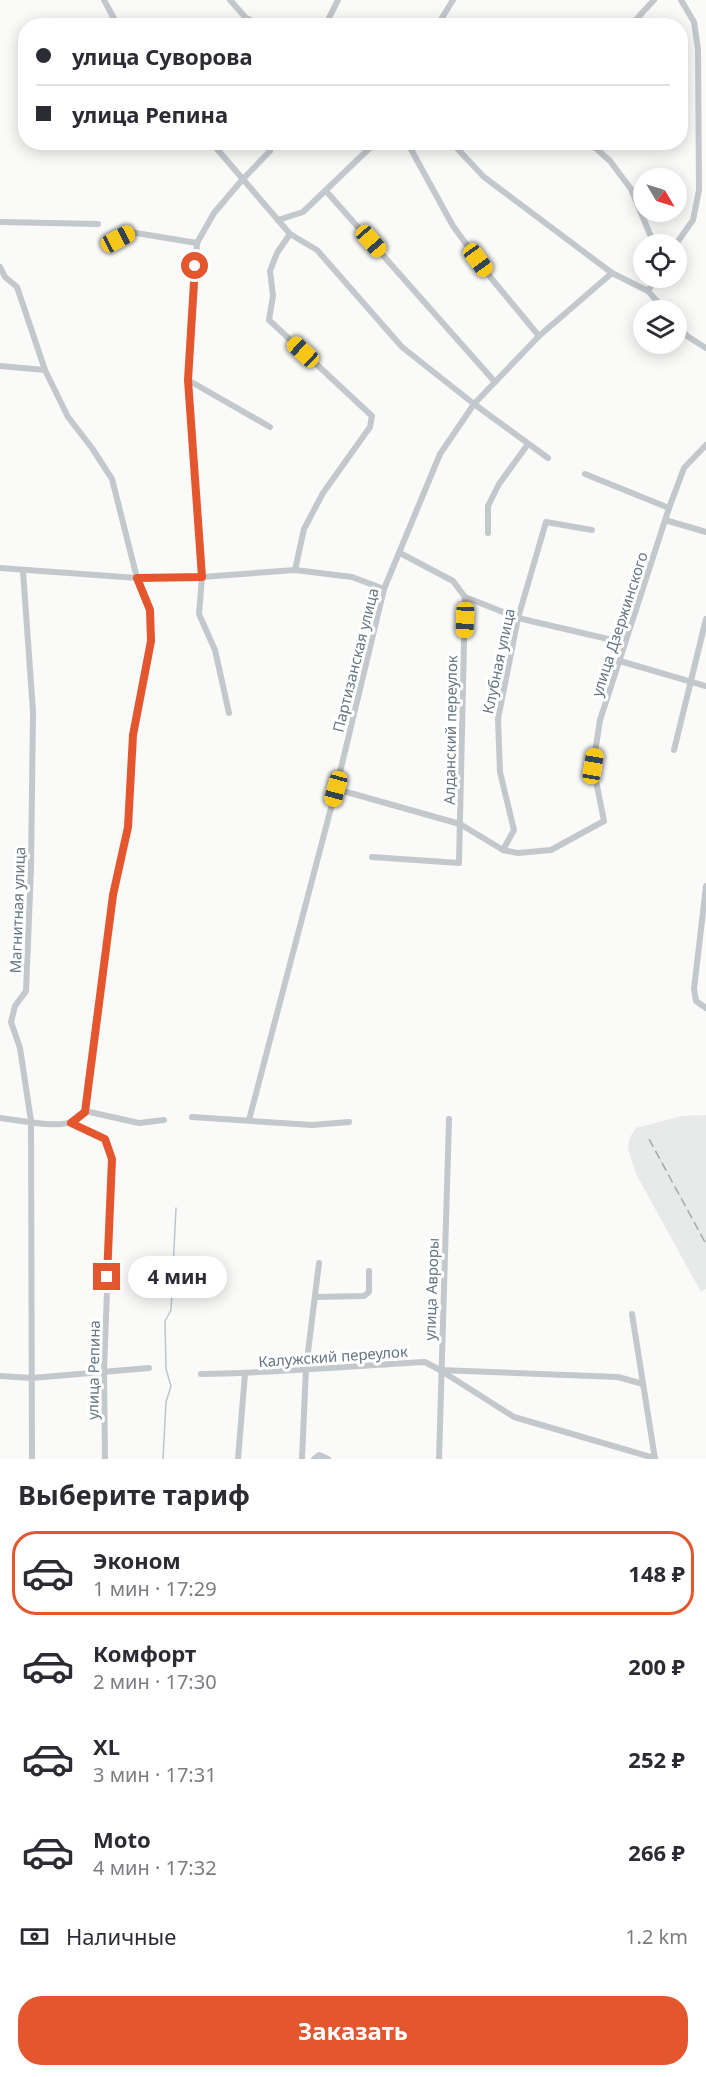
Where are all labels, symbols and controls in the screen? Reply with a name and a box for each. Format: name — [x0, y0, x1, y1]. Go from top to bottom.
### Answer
text: улица Суворова — [72, 41, 253, 71]
text: улица Репина — [72, 99, 228, 129]
north arrow — [633, 168, 687, 222]
map controls — [633, 168, 687, 354]
car — [352, 222, 390, 260]
car — [98, 223, 138, 255]
button: locate — [633, 234, 687, 288]
car — [460, 240, 496, 280]
route start — [181, 252, 208, 279]
button: layers — [633, 300, 687, 354]
car — [284, 333, 322, 371]
street label: улица Дзержинского — [586, 549, 652, 699]
street label: Партизанская улица — [327, 586, 383, 734]
car — [455, 602, 475, 638]
street label: Клубная улица — [477, 606, 519, 716]
street label: Алданский переулок — [439, 655, 461, 805]
car — [581, 747, 605, 785]
car — [323, 769, 349, 809]
street label: Магнитная улица — [5, 846, 29, 974]
street label: улица Авроры — [419, 1237, 443, 1341]
callout: 4 мин — [128, 1256, 227, 1298]
route end — [93, 1263, 120, 1290]
text: 4 мин — [148, 1263, 207, 1290]
street label: улица Репина — [82, 1320, 104, 1420]
street label: Калужский переулок — [258, 1341, 408, 1371]
text: Выберите тариф — [18, 1476, 250, 1513]
text: Эконом — [93, 1545, 181, 1575]
icon: car — [21, 1546, 75, 1600]
text: 148 ₽ — [628, 1558, 685, 1588]
text: 1 мин · 17:29 — [93, 1575, 217, 1602]
text: Комфорт — [93, 1638, 196, 1668]
icon: car — [21, 1639, 75, 1693]
text: 200 ₽ — [628, 1651, 685, 1681]
text: 2 мин · 17:30 — [93, 1668, 217, 1695]
text: XL — [93, 1731, 120, 1761]
icon: car — [21, 1732, 75, 1786]
text: 252 ₽ — [628, 1744, 685, 1774]
text: 3 мин · 17:31 — [93, 1761, 217, 1788]
text: Moto — [93, 1824, 151, 1854]
icon: car — [21, 1825, 75, 1879]
text: 266 ₽ — [628, 1837, 685, 1867]
text: 4 мин · 17:32 — [93, 1854, 217, 1881]
icon: cash — [18, 1920, 51, 1953]
text: Наличные — [66, 1921, 176, 1951]
text: 1.2 km — [625, 1923, 688, 1950]
button: Заказать — [18, 1996, 688, 2065]

